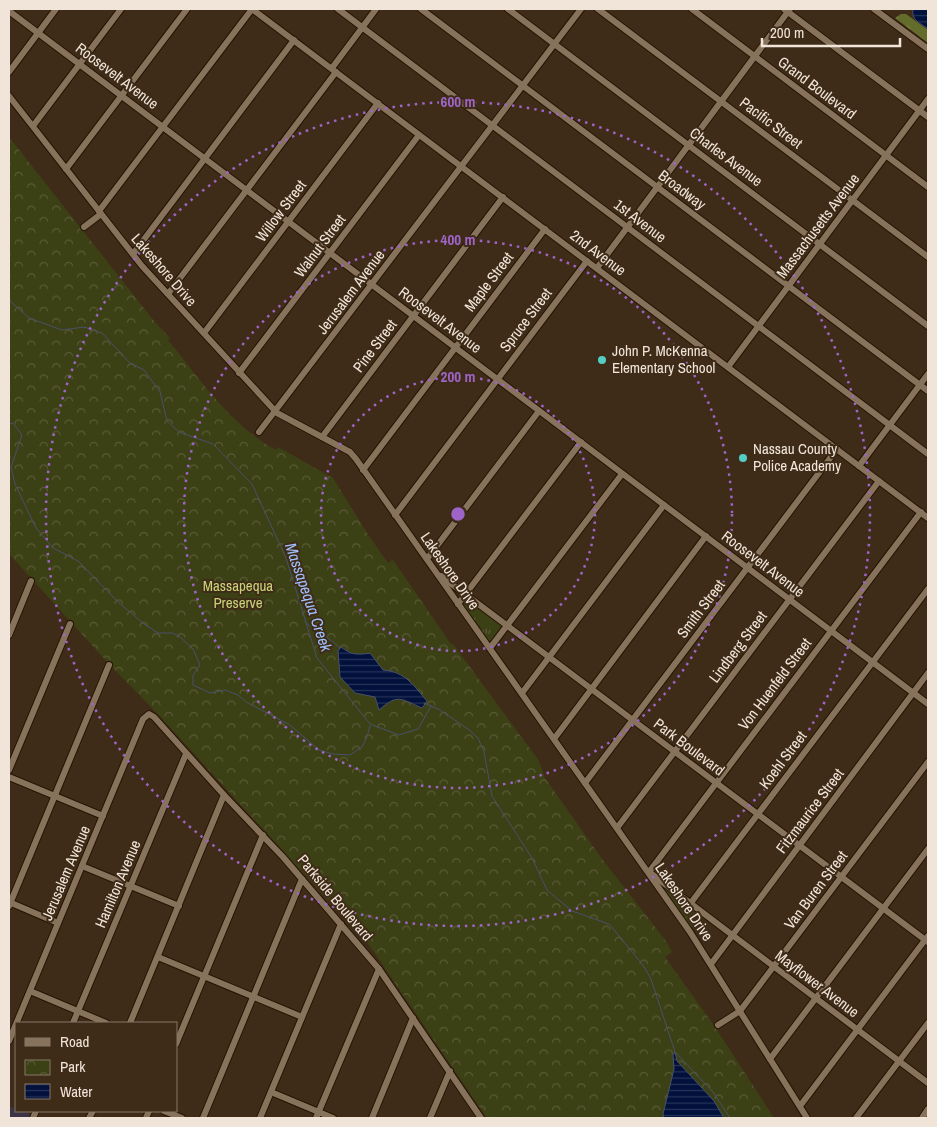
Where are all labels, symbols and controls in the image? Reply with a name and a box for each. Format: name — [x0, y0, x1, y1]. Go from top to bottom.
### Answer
scale bar — [762, 15, 900, 47]
text: 200 m — [770, 22, 804, 43]
street label: Roosevelt Avenue — [71, 37, 163, 114]
street label: Grand Boulevard — [774, 51, 861, 124]
text: 600 m — [441, 91, 475, 112]
street label: Pacific Street — [735, 92, 808, 154]
street label: Charles Avenue — [685, 122, 767, 191]
street label: Broadway — [654, 165, 711, 215]
street label: Massachusetts Avenue — [771, 169, 864, 282]
street label: Willow Street — [250, 175, 311, 246]
street label: 1st Avenue — [610, 194, 671, 247]
street label: Walnut Street — [289, 209, 351, 282]
street label: 2nd Avenue — [566, 225, 631, 281]
street label: Lakeshore Drive — [127, 229, 202, 311]
text: 400 m — [441, 229, 475, 250]
street label: Jerusalem Avenue — [312, 245, 389, 338]
street label: Maple Street — [459, 247, 518, 316]
street label: Roosevelt Avenue — [394, 281, 486, 358]
street label: Spruce Street — [495, 283, 557, 356]
street label: Pine Street — [348, 314, 402, 377]
place label: John P. McKenna Elementary School — [612, 340, 715, 378]
marker: John P. McKenna Elementary School — [596, 354, 608, 366]
text: 200 m — [441, 366, 475, 387]
place label: Nassau County Police Academy — [753, 438, 842, 476]
marker: Nassau County Police Academy — [737, 452, 749, 464]
centre of rings — [449, 505, 467, 523]
street label: Roosevelt Avenue — [717, 525, 809, 602]
street label: Lakeshore Drive — [416, 528, 485, 614]
water label: Massapequa Creek — [280, 540, 338, 655]
park label: Massapequa Preserve — [203, 575, 273, 613]
street label: Smith Street — [672, 575, 730, 642]
street label: Lindberg Street — [704, 606, 772, 687]
street label: Von Huenfeld Street — [733, 633, 816, 734]
street label: Park Boulevard — [649, 713, 729, 780]
street label: Koehl Street — [754, 726, 812, 793]
street label: Fitzmaurice Street — [771, 764, 849, 857]
street label: Jerusalem Avenue — [36, 822, 95, 923]
street label: Hamilton Avenue — [90, 837, 146, 931]
street label: Van Buren Street — [779, 846, 852, 933]
street label: Parkside Boulevard — [293, 850, 378, 946]
street label: Lakeshore Drive — [650, 858, 718, 945]
street label: Mayflower Avenue — [771, 945, 864, 1022]
legend — [15, 1022, 178, 1112]
text: Road — [60, 1031, 89, 1052]
text: Park — [60, 1056, 86, 1077]
text: Water — [60, 1081, 92, 1102]

